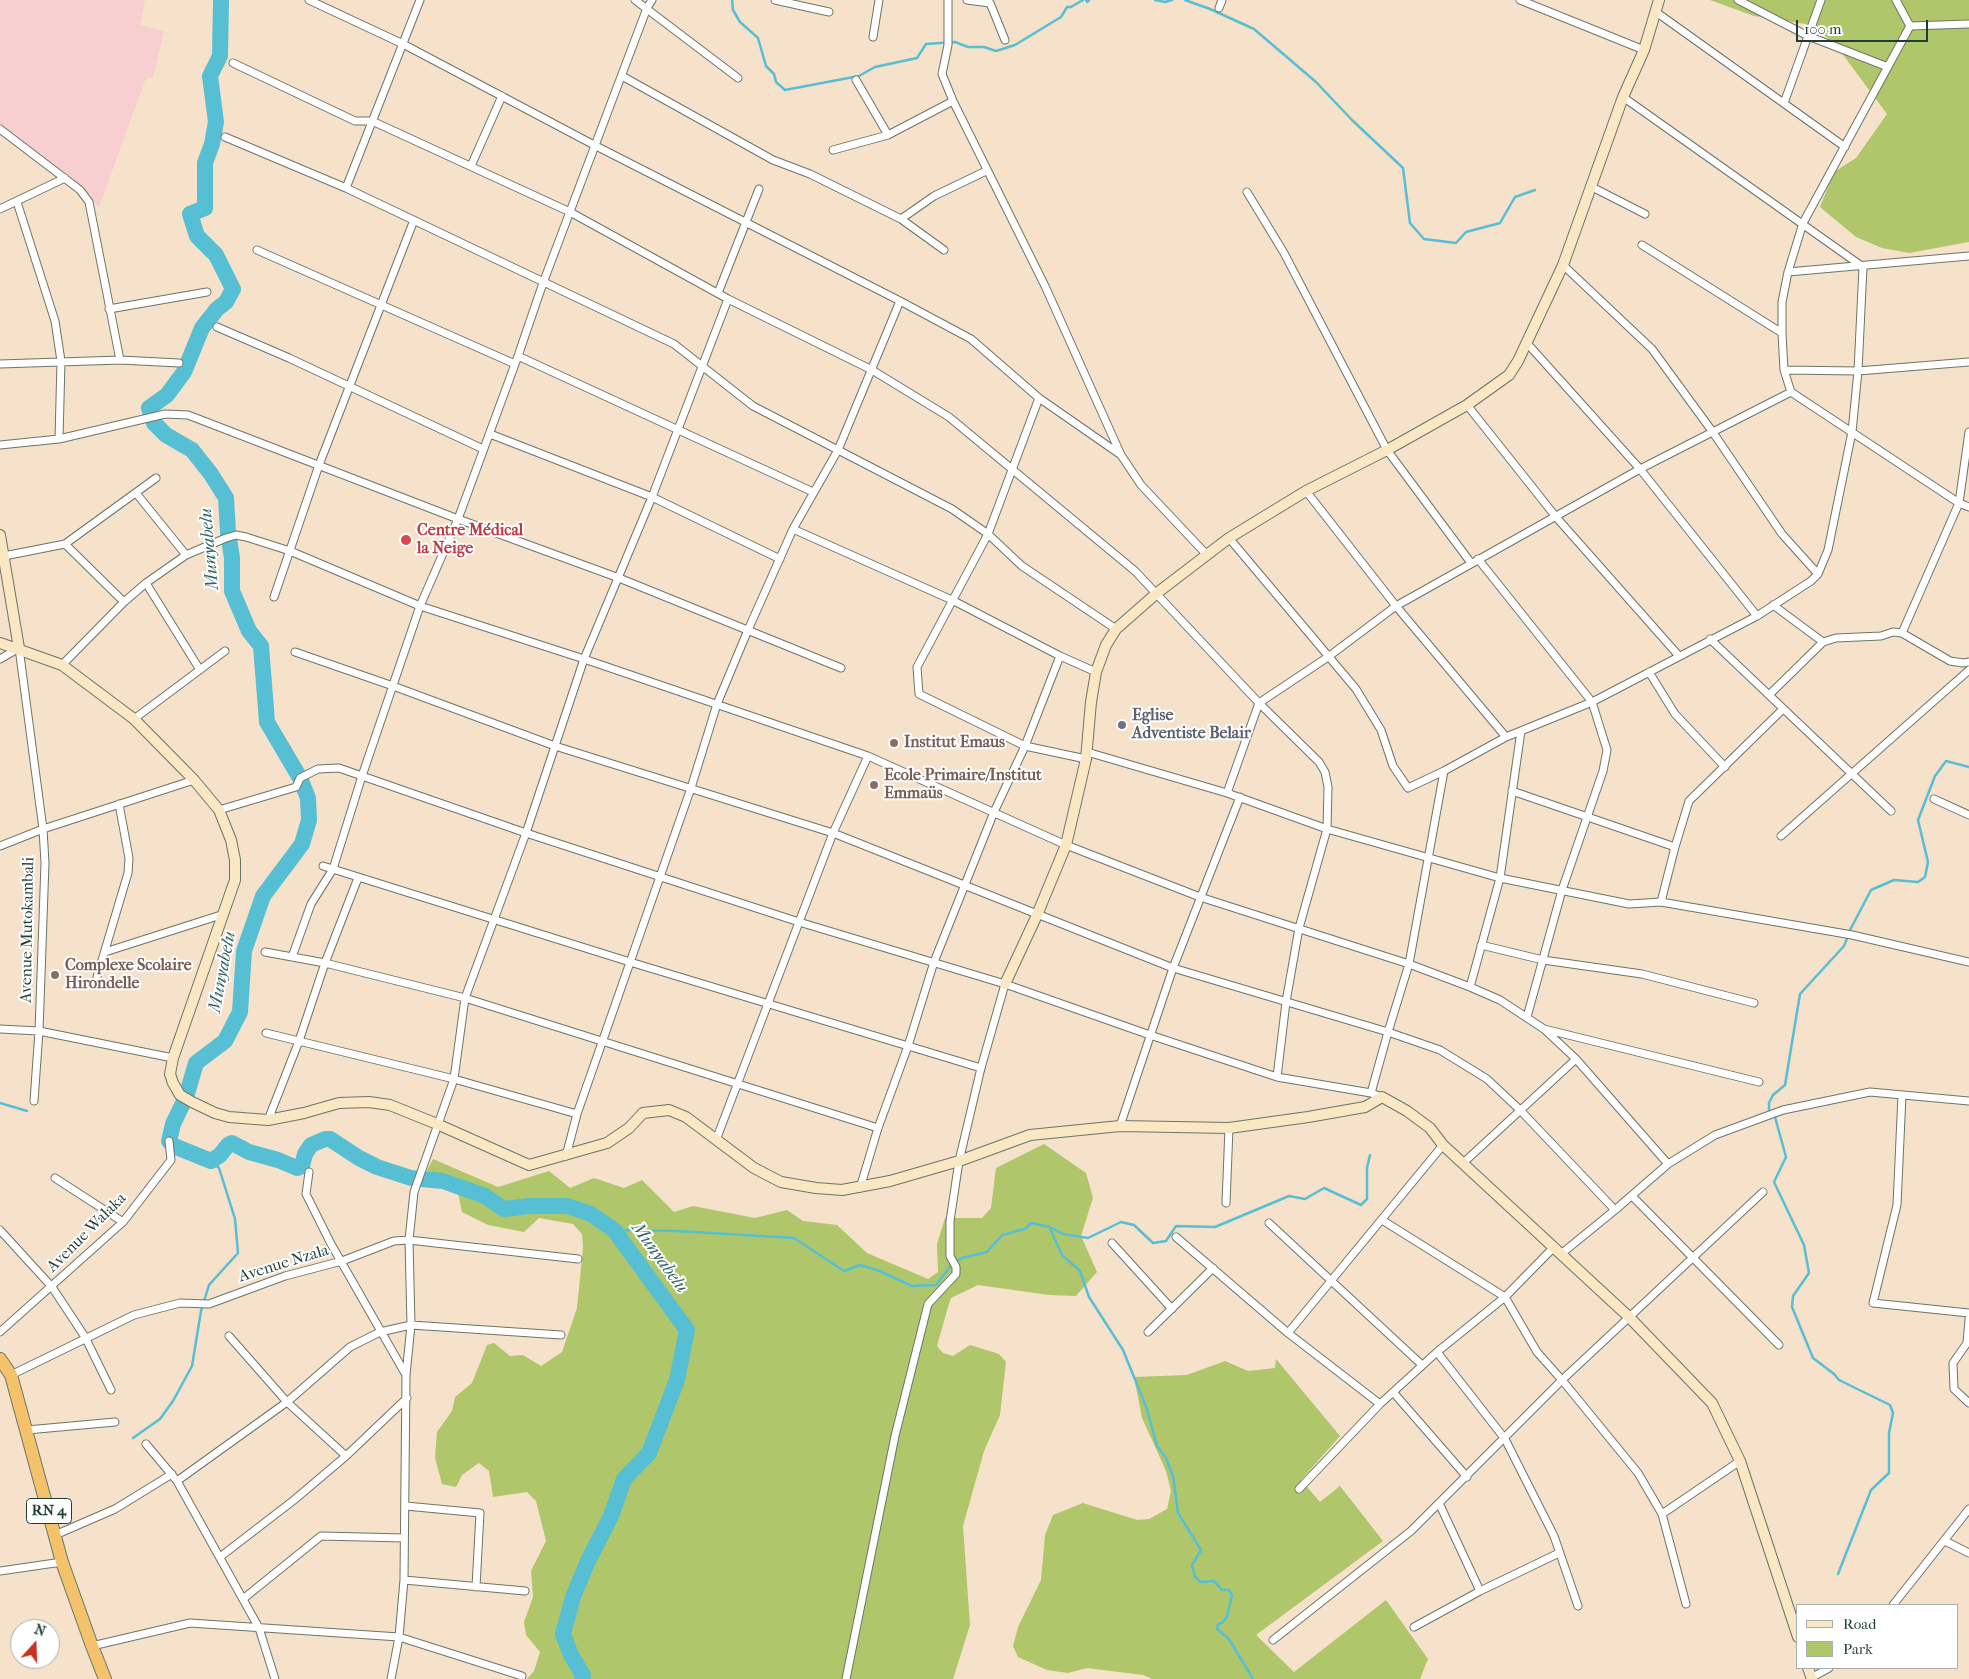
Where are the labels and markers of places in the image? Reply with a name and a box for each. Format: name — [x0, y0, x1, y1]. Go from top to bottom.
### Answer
place label: Centre Médical la Neige — [417, 521, 523, 559]
marker: Centre Médical la Neige — [399, 533, 413, 547]
place label: Eglise Adventiste Belair — [1132, 706, 1251, 744]
marker: Eglise Adventiste Belair — [1116, 719, 1128, 731]
place label: Institut Emaus — [904, 733, 1005, 753]
marker: Institut Emaus — [888, 737, 900, 749]
place label: Ecole Primaire/Institut Emmaüs — [884, 766, 1042, 804]
marker: Ecole Primaire/Institut Emmaüs — [868, 779, 880, 791]
place label: Complexe Scolaire Hirondelle — [65, 956, 192, 994]
marker: Complexe Scolaire Hirondelle — [49, 969, 61, 981]

